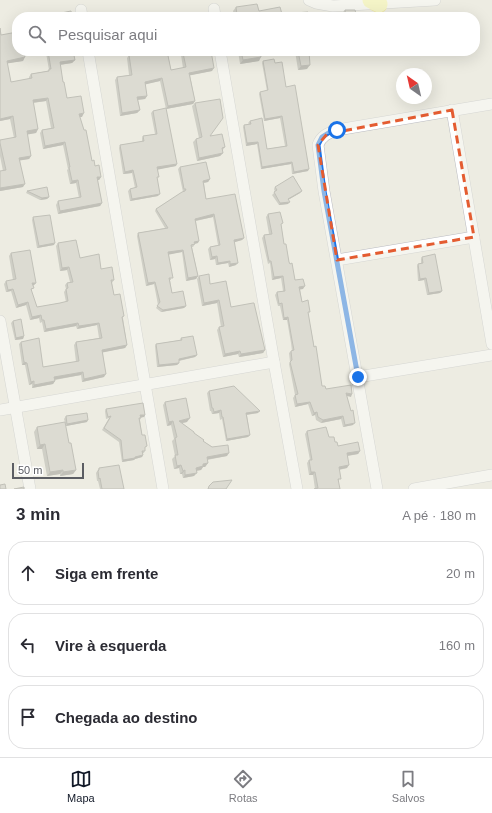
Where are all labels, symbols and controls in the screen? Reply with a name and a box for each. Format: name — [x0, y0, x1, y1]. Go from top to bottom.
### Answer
search box — [12, 12, 480, 56]
icon: search — [26, 23, 48, 45]
text: Pesquisar aqui — [58, 26, 157, 43]
north arrow — [396, 68, 432, 104]
route start — [328, 121, 346, 139]
route end — [349, 368, 367, 386]
scale bar — [12, 461, 84, 480]
text: 50 m — [18, 464, 42, 476]
text: 3 min — [16, 505, 60, 524]
text: A pé · 180 m — [402, 508, 476, 523]
icon: ahead — [17, 562, 39, 584]
text: Siga em frente — [55, 565, 158, 582]
text: 20 m — [446, 566, 475, 581]
icon: left — [17, 634, 39, 656]
text: Vire à esquerda — [55, 637, 166, 654]
text: 160 m — [439, 638, 475, 653]
icon: arrive — [17, 706, 39, 728]
text: Chegada ao destino — [55, 709, 198, 726]
tab: Mapa — [67, 768, 95, 804]
tab: Rotas — [229, 768, 258, 804]
tab: Salvos — [392, 768, 425, 804]

